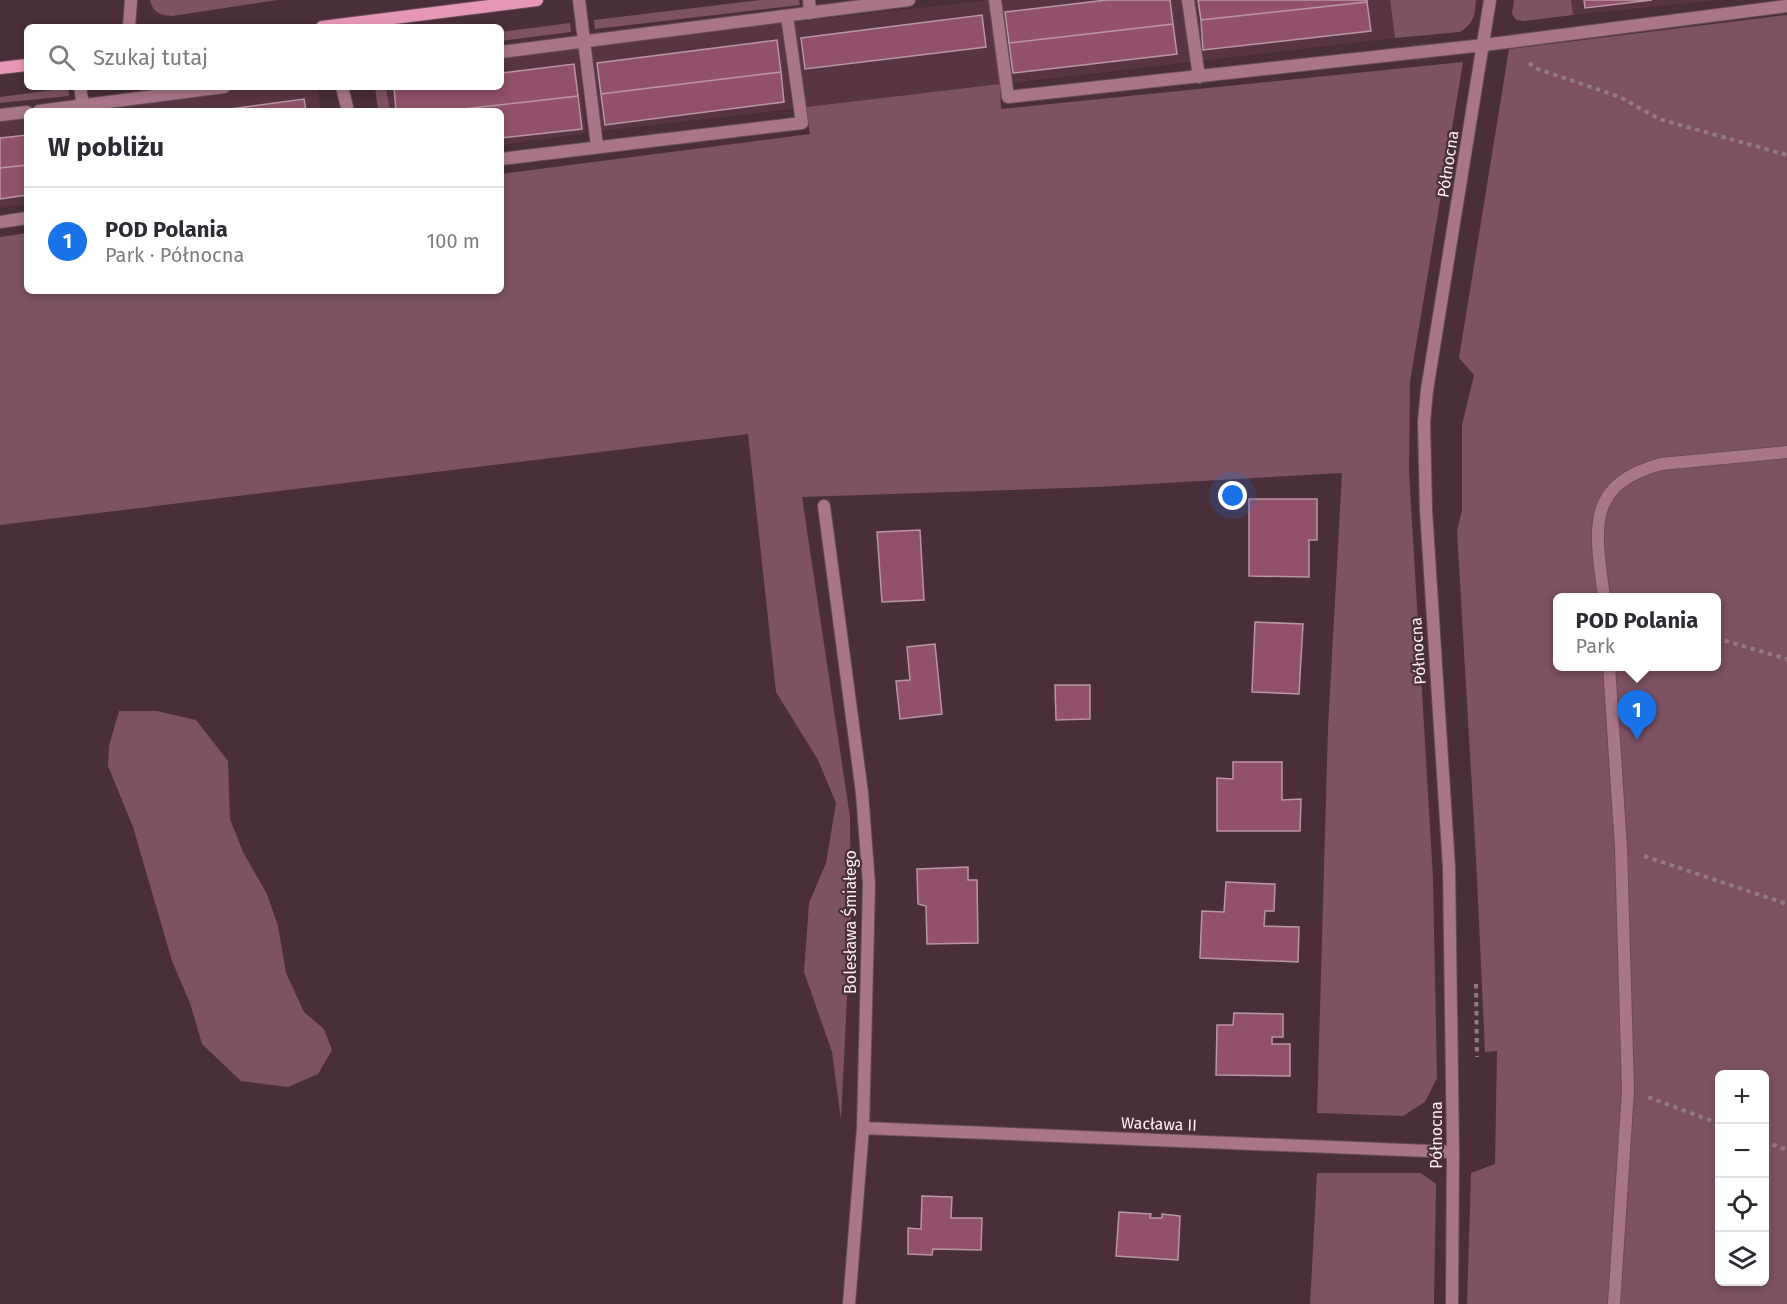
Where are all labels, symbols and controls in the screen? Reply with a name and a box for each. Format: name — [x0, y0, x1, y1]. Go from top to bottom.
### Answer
search box — [24, 24, 504, 90]
icon: search — [45, 41, 78, 74]
text: Szukaj tutaj — [93, 44, 208, 71]
street label: Północna — [1433, 129, 1463, 199]
text: W pobliżu — [48, 132, 164, 163]
text: POD Polania — [105, 216, 228, 243]
text: 1 — [63, 229, 72, 253]
text: 100 m — [427, 229, 480, 253]
text: Park · Północna — [105, 243, 244, 267]
your location — [1218, 481, 1247, 510]
popup — [1553, 593, 1721, 671]
text: POD Polania — [1576, 607, 1698, 634]
street label: Północna — [1406, 617, 1430, 685]
text: Park — [1576, 634, 1615, 658]
pin: 1 — [1618, 690, 1656, 740]
street label: Bolesława Śmiałego — [840, 850, 860, 994]
map controls — [1715, 1070, 1769, 1286]
button: + — [1715, 1070, 1769, 1124]
street label: Północna — [1427, 1101, 1446, 1169]
street label: Wacława II — [1121, 1113, 1197, 1135]
button: − — [1715, 1124, 1769, 1178]
button: locate — [1715, 1178, 1769, 1232]
button: layers — [1715, 1232, 1769, 1286]

